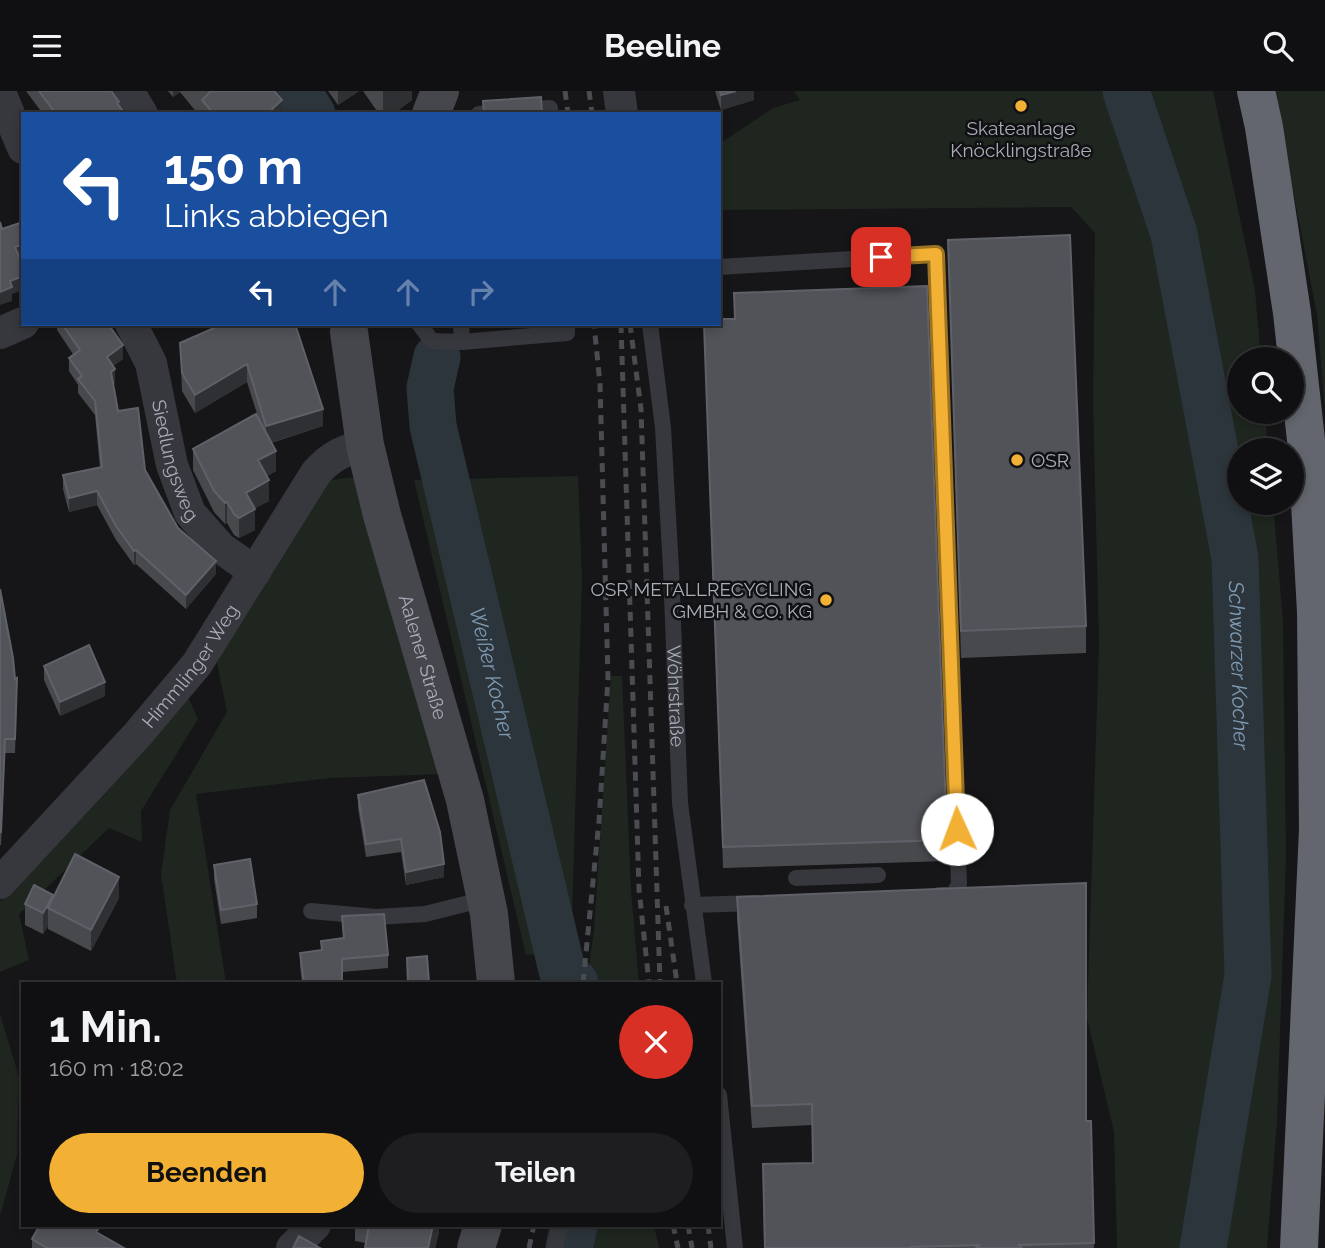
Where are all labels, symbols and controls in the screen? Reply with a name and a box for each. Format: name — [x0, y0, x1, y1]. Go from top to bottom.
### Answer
icon: menu — [28, 27, 66, 65]
text: Beeline — [604, 27, 721, 64]
icon: search — [1259, 27, 1297, 65]
marker: Skateanlage Knöcklingstraße — [1013, 98, 1029, 114]
place label: Skateanlage Knöcklingstraße — [950, 117, 1092, 161]
text: 150 m — [164, 138, 303, 195]
icon: left — [49, 140, 140, 231]
text: Links abbiegen — [164, 197, 389, 234]
pin — [851, 227, 911, 287]
icon: arrive — [862, 238, 900, 276]
icon: left — [243, 273, 281, 311]
icon: ahead — [316, 273, 354, 311]
icon: ahead — [389, 273, 427, 311]
icon: right — [462, 273, 500, 311]
map controls — [1227, 347, 1304, 515]
button: search — [1227, 347, 1304, 424]
street label: Siedlungsweg — [148, 398, 203, 526]
button: layers — [1227, 438, 1304, 515]
place label: OSR — [1031, 449, 1069, 471]
marker: OSR — [1009, 452, 1025, 468]
place label: OSR METALLRECYCLING GMBH & CO. KG — [590, 578, 812, 622]
water label: Schwarzer Kocher — [1224, 580, 1254, 751]
street label: Aalener Straße — [395, 592, 452, 722]
marker: OSR METALLRECYCLING GMBH & CO. KG — [818, 592, 834, 608]
street label: Himmlinger Weg — [137, 600, 243, 732]
water label: Weißer Kocher — [464, 604, 520, 743]
street label: Wöhrstraße — [663, 645, 689, 747]
position arrow — [920, 792, 994, 866]
text: 1 Min. — [49, 1003, 162, 1052]
button: close — [619, 1005, 693, 1079]
text: 160 m · 18:02 — [49, 1054, 184, 1081]
button: Beenden — [49, 1133, 364, 1213]
button: Teilen — [378, 1133, 693, 1213]

